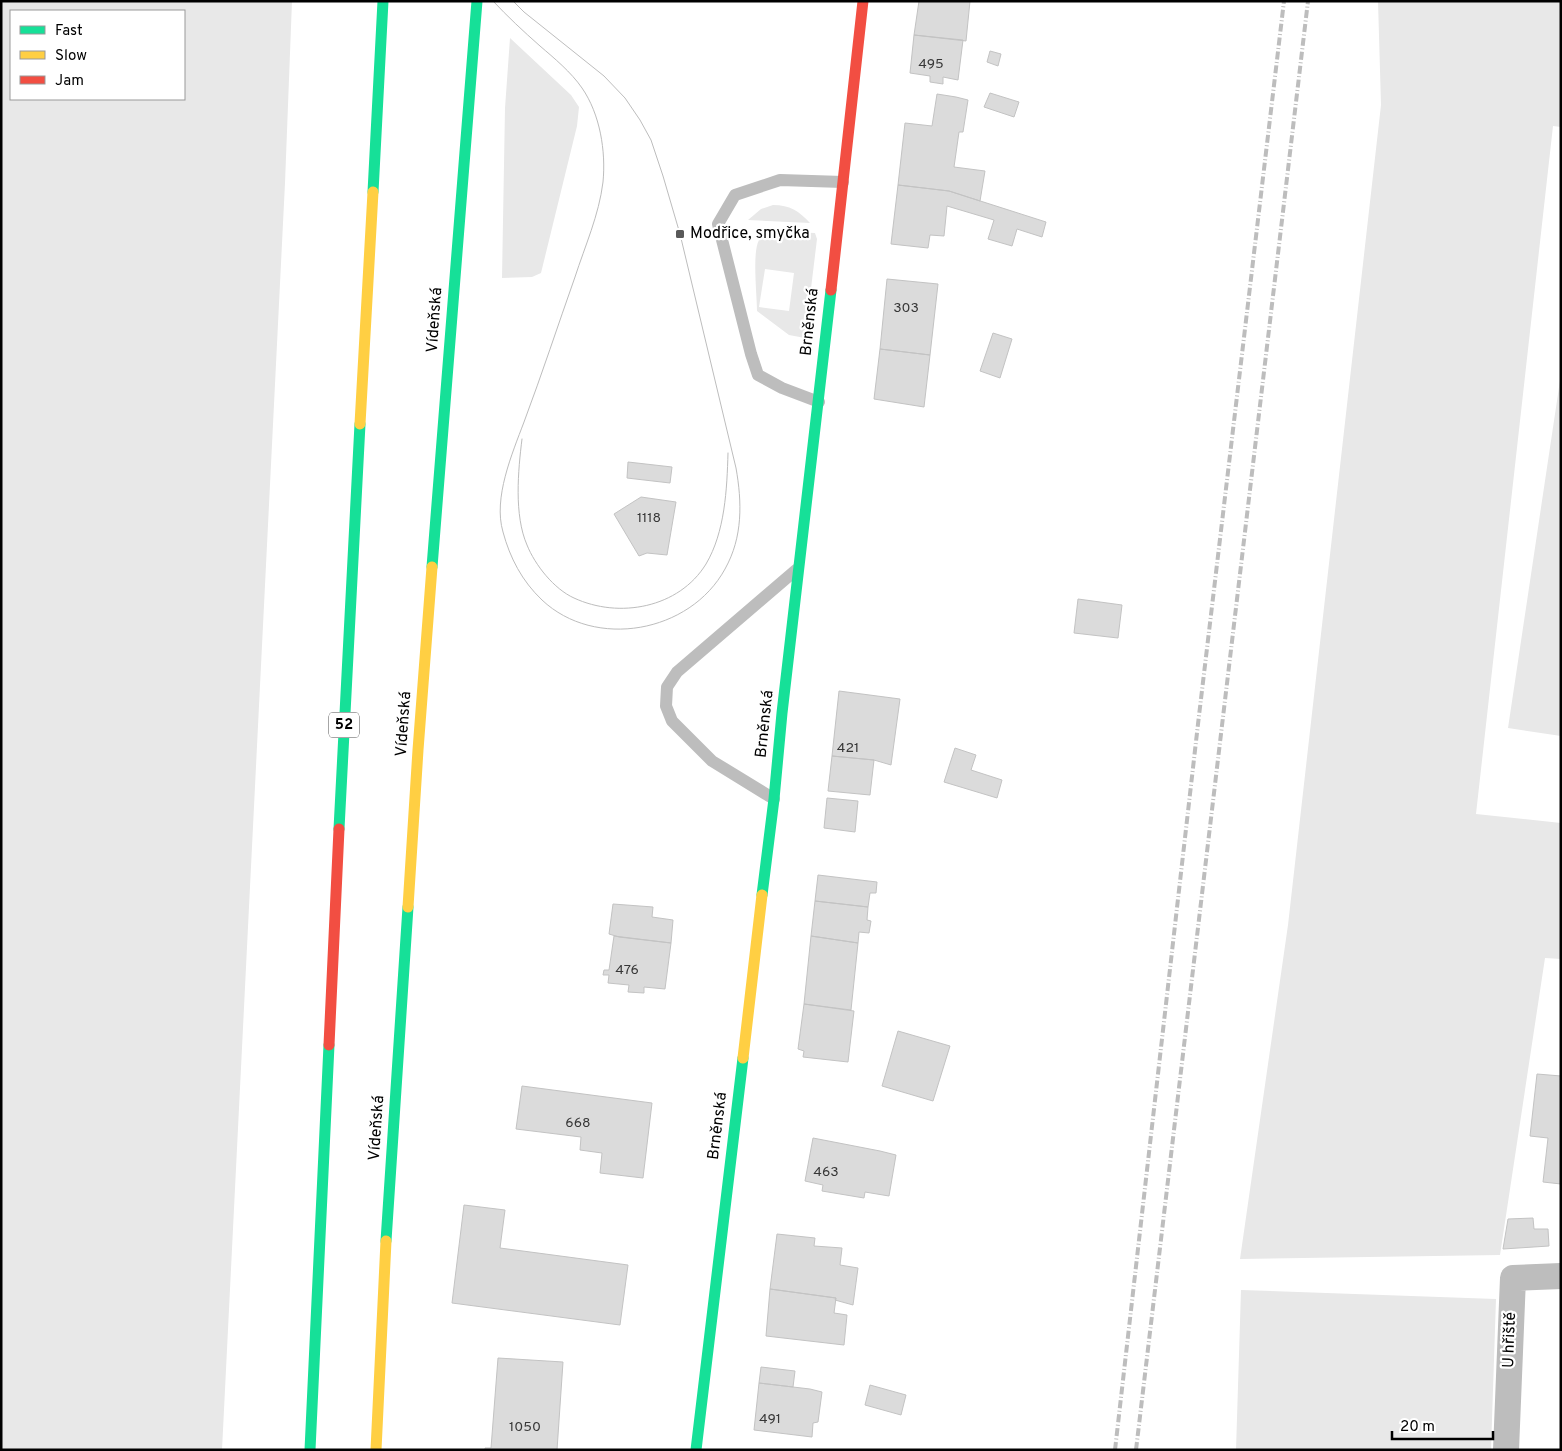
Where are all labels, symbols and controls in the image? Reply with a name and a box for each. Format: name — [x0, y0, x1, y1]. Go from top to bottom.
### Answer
legend — [10, 10, 185, 100]
text: Fast — [55, 22, 83, 41]
text: Slow — [55, 47, 87, 66]
house number: 495 — [918, 56, 944, 73]
text: Jam — [55, 72, 84, 91]
place label: Modřice, smyčka — [690, 224, 810, 244]
marker: Modřice, smyčka — [674, 228, 686, 240]
street label: Vídeňská — [423, 287, 447, 353]
street label: Brněnská — [796, 287, 824, 357]
house number: 303 — [893, 300, 919, 317]
house number: 1118 — [637, 510, 661, 527]
street label: Brněnská — [751, 689, 779, 759]
street label: Vídeňská — [392, 691, 416, 757]
road number: 52 — [329, 712, 359, 738]
house number: 421 — [837, 740, 859, 757]
house number: 476 — [615, 962, 639, 979]
street label: Brněnská — [704, 1091, 732, 1161]
street label: Vídeňská — [365, 1095, 389, 1161]
house number: 668 — [565, 1115, 591, 1132]
house number: 463 — [813, 1164, 839, 1181]
street label: U hřiště — [1499, 1312, 1521, 1368]
scale bar — [1392, 1408, 1493, 1440]
house number: 491 — [759, 1411, 781, 1428]
text: 20 m — [1400, 1418, 1435, 1437]
house number: 1050 — [509, 1419, 541, 1436]

